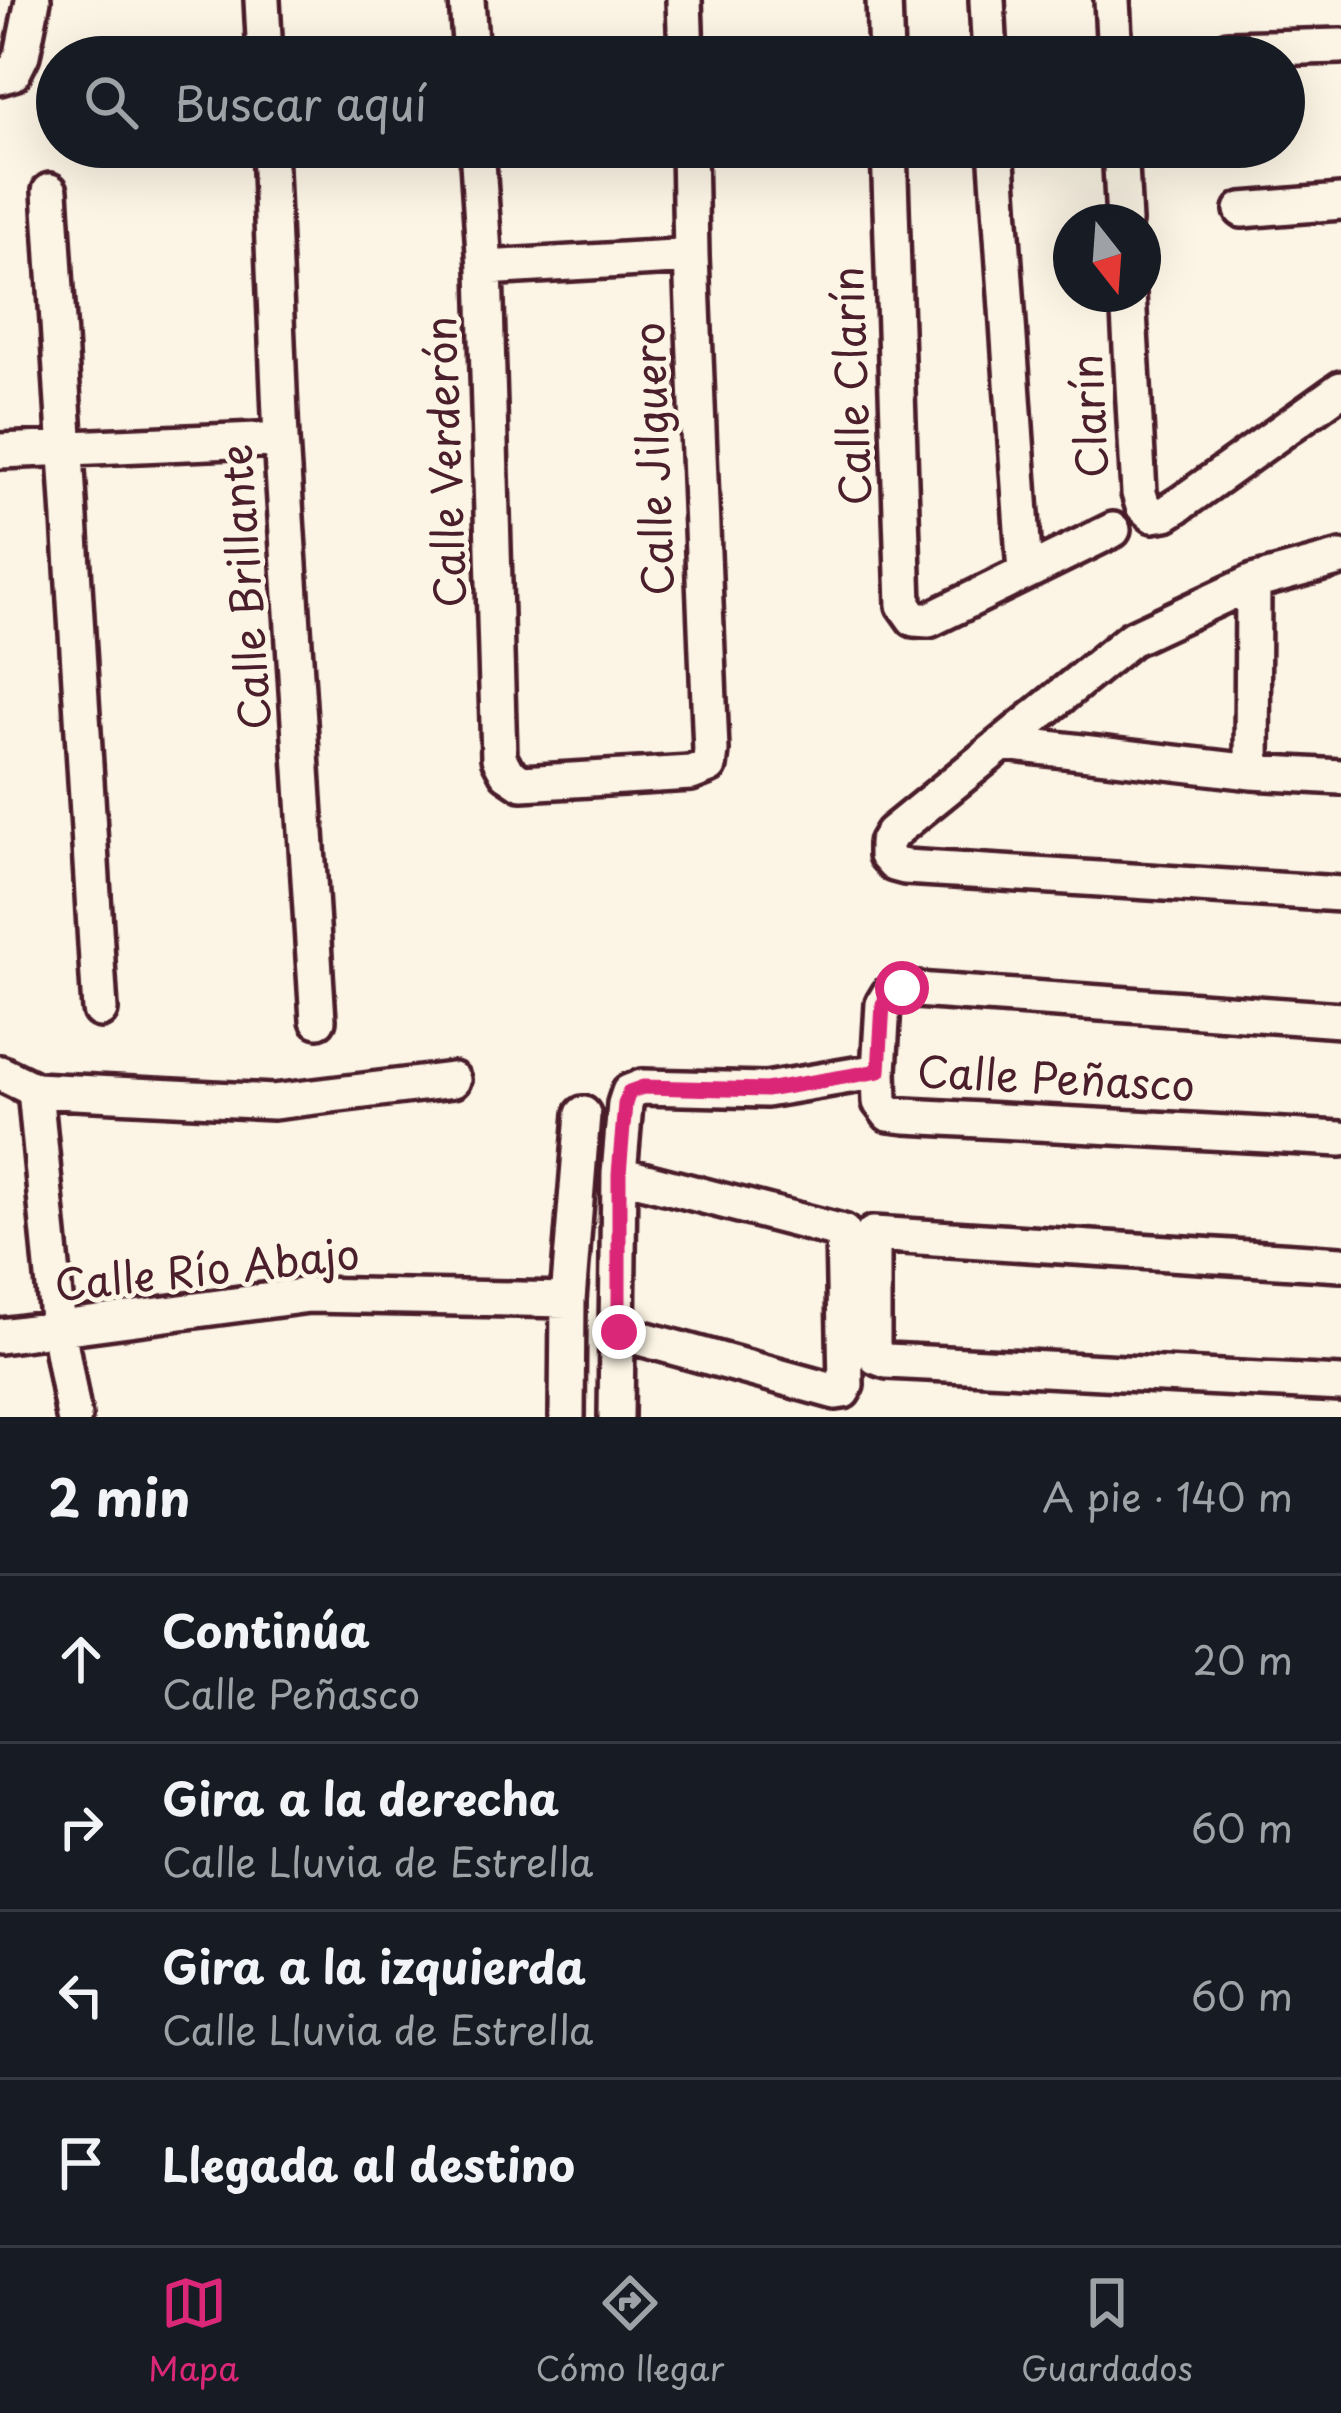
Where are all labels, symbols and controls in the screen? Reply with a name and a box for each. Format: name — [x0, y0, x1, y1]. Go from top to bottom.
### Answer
search box — [36, 36, 1305, 168]
text: Buscar aquí — [174, 68, 427, 136]
icon: search — [78, 69, 144, 135]
north arrow — [1053, 204, 1161, 312]
street label: Calle Clarín — [814, 266, 885, 507]
street label: Calle Verderón — [407, 315, 480, 609]
street label: Calle Jilguero — [615, 321, 688, 597]
street label: Clarín — [1053, 352, 1122, 480]
street label: Calle Brillante — [202, 442, 285, 732]
route start — [875, 961, 929, 1015]
street label: Calle Peñasco — [916, 1038, 1197, 1115]
street label: Calle Río Abajo — [51, 1220, 362, 1315]
route end — [592, 1305, 646, 1359]
text: 2 min — [48, 1457, 190, 1534]
text: A pie · 140 m — [1042, 1466, 1293, 1525]
text: Continúa — [162, 1595, 370, 1663]
icon: ahead — [48, 1626, 114, 1692]
text: 20 m — [1192, 1629, 1293, 1688]
text: Calle Peñasco — [162, 1663, 420, 1722]
text: Gira a la derecha — [162, 1763, 559, 1831]
icon: right — [48, 1794, 114, 1860]
text: 60 m — [1191, 1797, 1293, 1856]
text: Calle Lluvia de Estrella — [162, 1831, 593, 1890]
text: Gira a la izquierda — [162, 1931, 586, 1999]
icon: left — [48, 1962, 114, 2028]
text: 60 m — [1191, 1965, 1293, 2024]
text: Calle Lluvia de Estrella — [162, 1999, 593, 2058]
text: Llegada al destino — [162, 2129, 575, 2197]
icon: arrive — [48, 2130, 114, 2196]
tab: Mapa — [148, 2270, 239, 2392]
tab: Cómo llegar — [536, 2270, 724, 2392]
tab: Guardados — [1021, 2270, 1193, 2392]

